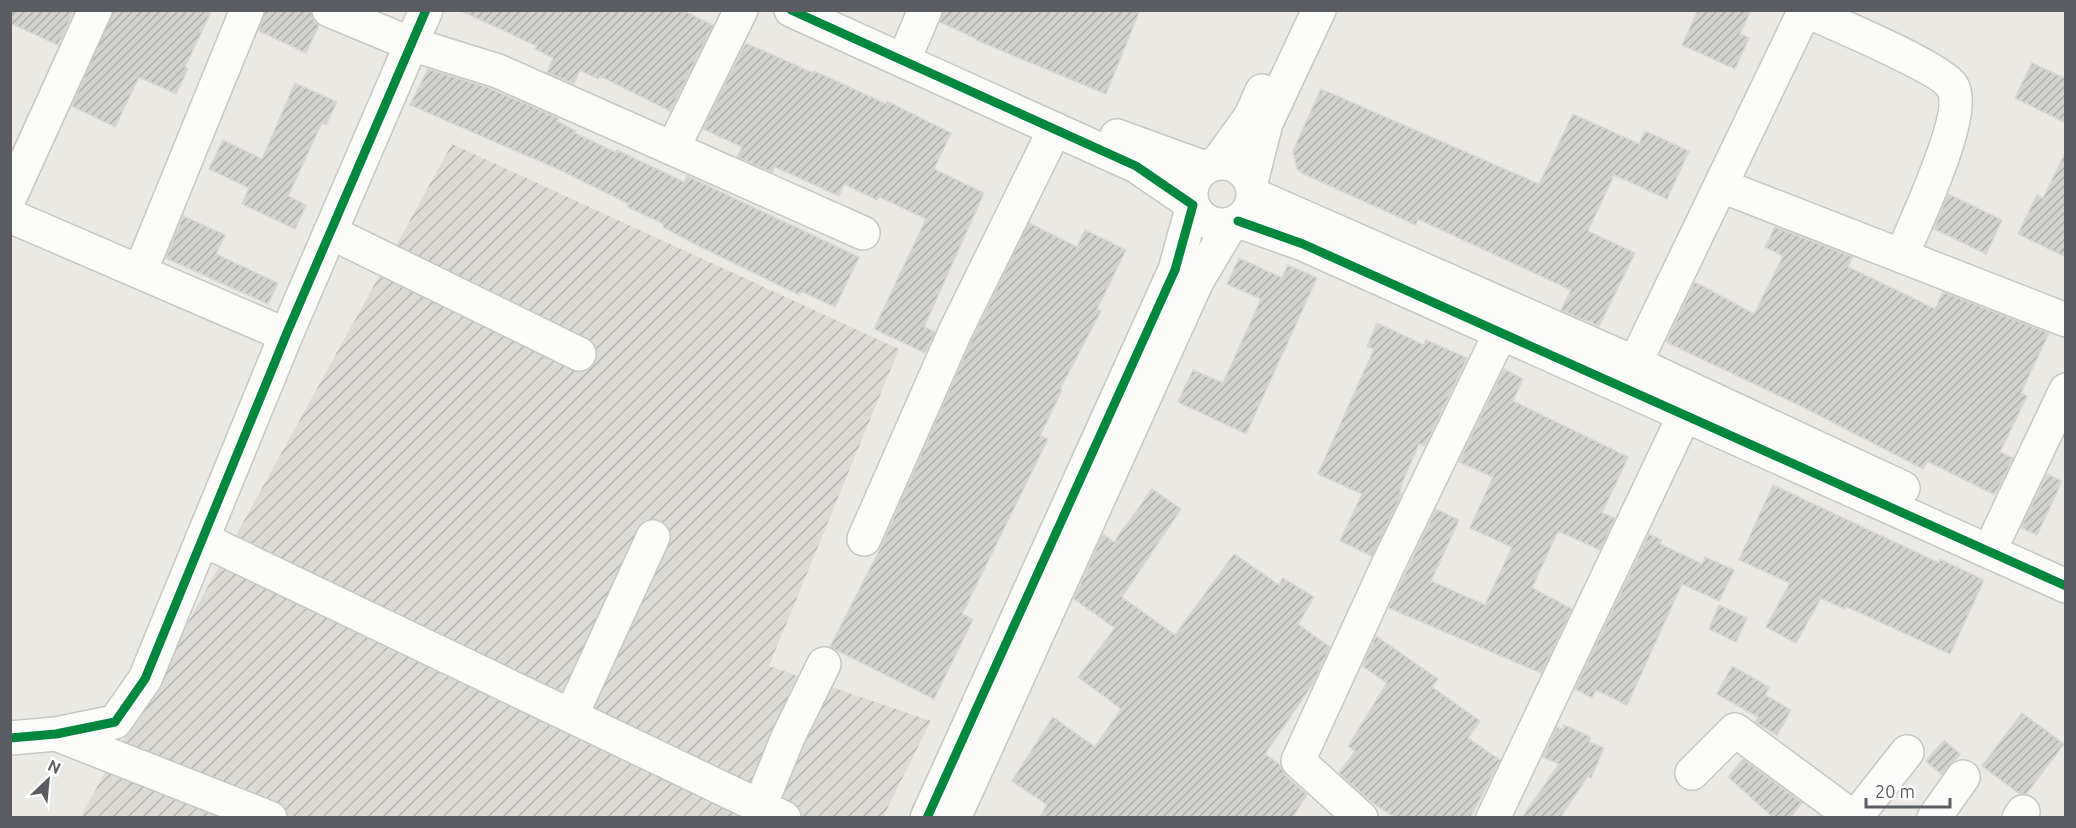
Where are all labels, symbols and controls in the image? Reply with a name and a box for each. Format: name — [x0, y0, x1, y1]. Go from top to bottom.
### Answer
north arrow — [18, 750, 78, 810]
text: N — [45, 756, 64, 777]
scale bar — [1866, 771, 1950, 809]
text: 20 m — [1875, 781, 1915, 801]

